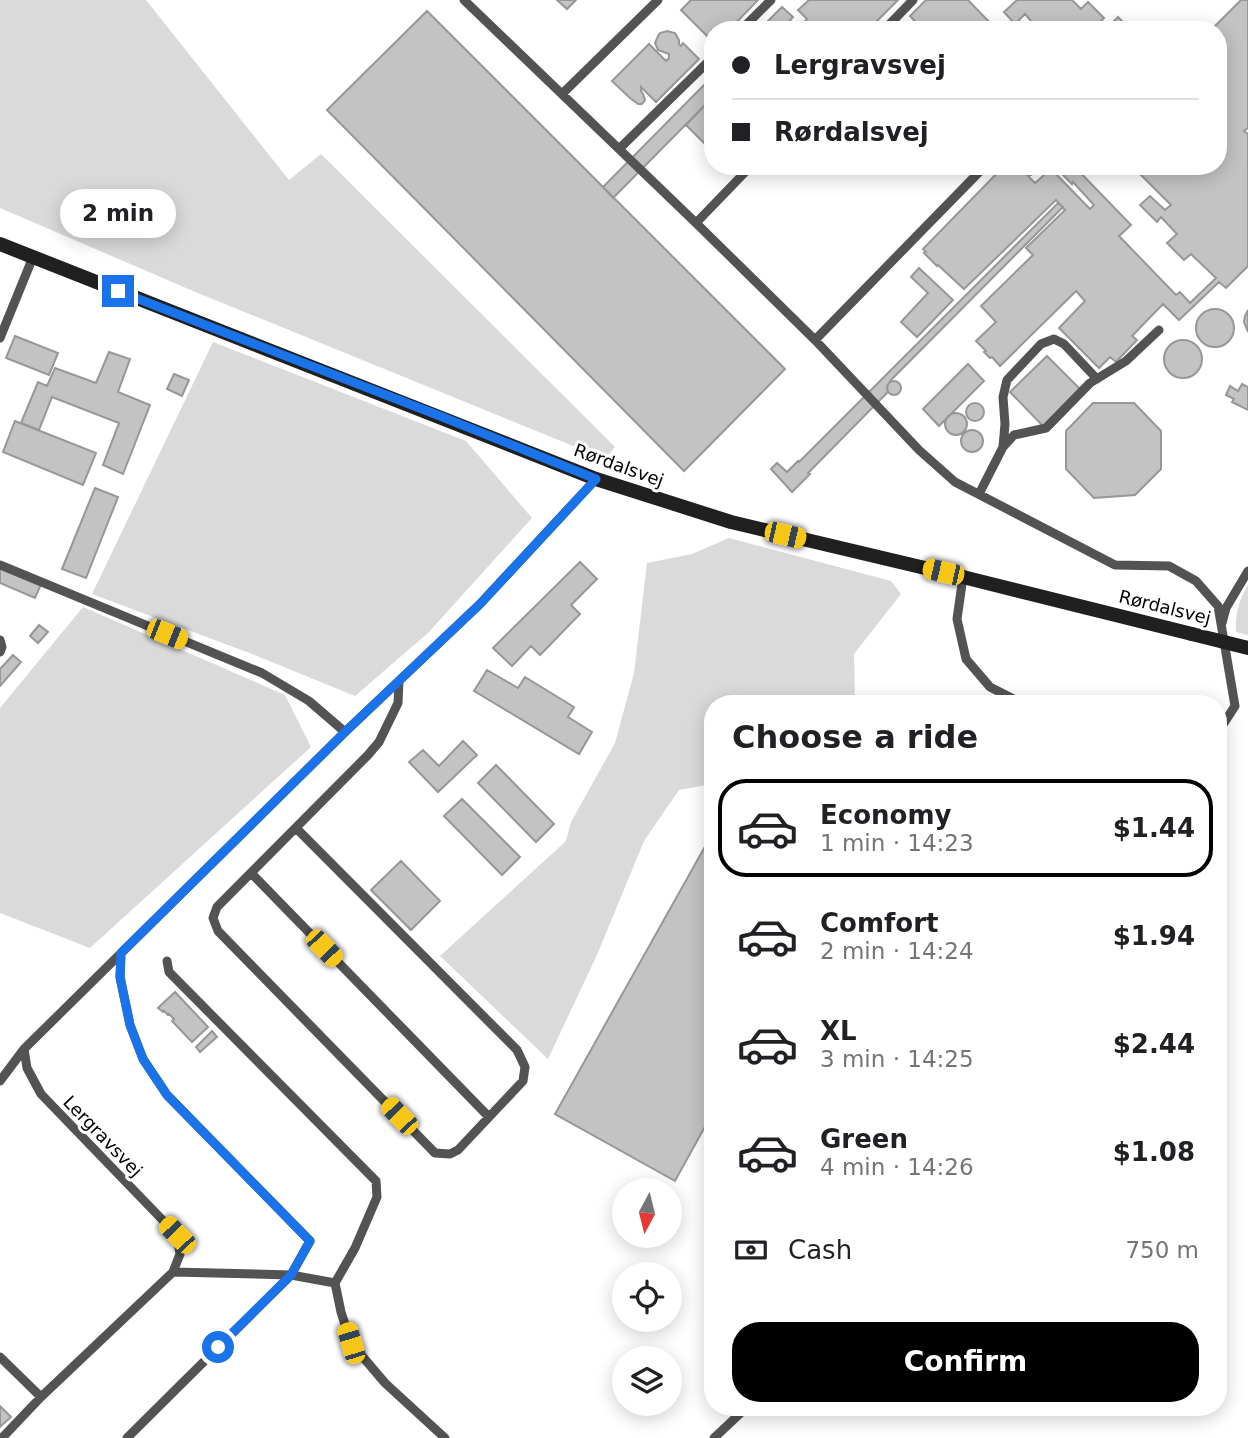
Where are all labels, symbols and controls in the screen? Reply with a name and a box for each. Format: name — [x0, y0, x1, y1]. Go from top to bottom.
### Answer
text: Lergravsvej — [774, 50, 946, 80]
text: Rørdalsvej — [774, 117, 929, 147]
callout: 2 min — [60, 190, 176, 238]
text: 2 min — [82, 200, 154, 226]
route end — [102, 275, 134, 307]
street label: Rørdalsvej — [571, 439, 667, 491]
car — [763, 520, 808, 550]
car — [921, 557, 966, 587]
street label: Rørdalsvej — [1117, 585, 1213, 629]
car — [144, 616, 191, 652]
text: Choose a ride — [732, 718, 978, 756]
icon: car — [736, 797, 799, 860]
text: Economy — [820, 800, 951, 830]
text: $1.44 — [1113, 813, 1195, 843]
text: 1 min · 14:23 — [820, 830, 974, 856]
icon: car — [736, 905, 799, 968]
text: Comfort — [820, 908, 938, 938]
text: $1.94 — [1113, 921, 1195, 951]
car — [302, 926, 347, 970]
text: 2 min · 14:24 — [820, 938, 974, 964]
icon: car — [736, 1013, 799, 1076]
text: XL — [820, 1016, 857, 1046]
text: $2.44 — [1113, 1029, 1195, 1059]
text: 3 min · 14:25 — [820, 1046, 974, 1072]
street label: Lergravsvej — [59, 1091, 147, 1181]
car — [377, 1094, 422, 1138]
icon: car — [736, 1121, 799, 1184]
text: Green — [820, 1124, 908, 1154]
text: $1.08 — [1113, 1137, 1195, 1167]
text: 4 min · 14:26 — [820, 1154, 974, 1180]
north arrow — [612, 1178, 682, 1248]
map controls — [612, 1178, 682, 1416]
car — [155, 1213, 200, 1257]
icon: cash — [732, 1231, 770, 1269]
text: Cash — [788, 1235, 852, 1265]
text: 750 m — [1125, 1237, 1199, 1263]
button: locate — [612, 1262, 682, 1332]
car — [335, 1320, 368, 1366]
button: Confirm — [732, 1322, 1199, 1402]
route start — [202, 1331, 234, 1363]
button: layers — [612, 1346, 682, 1416]

